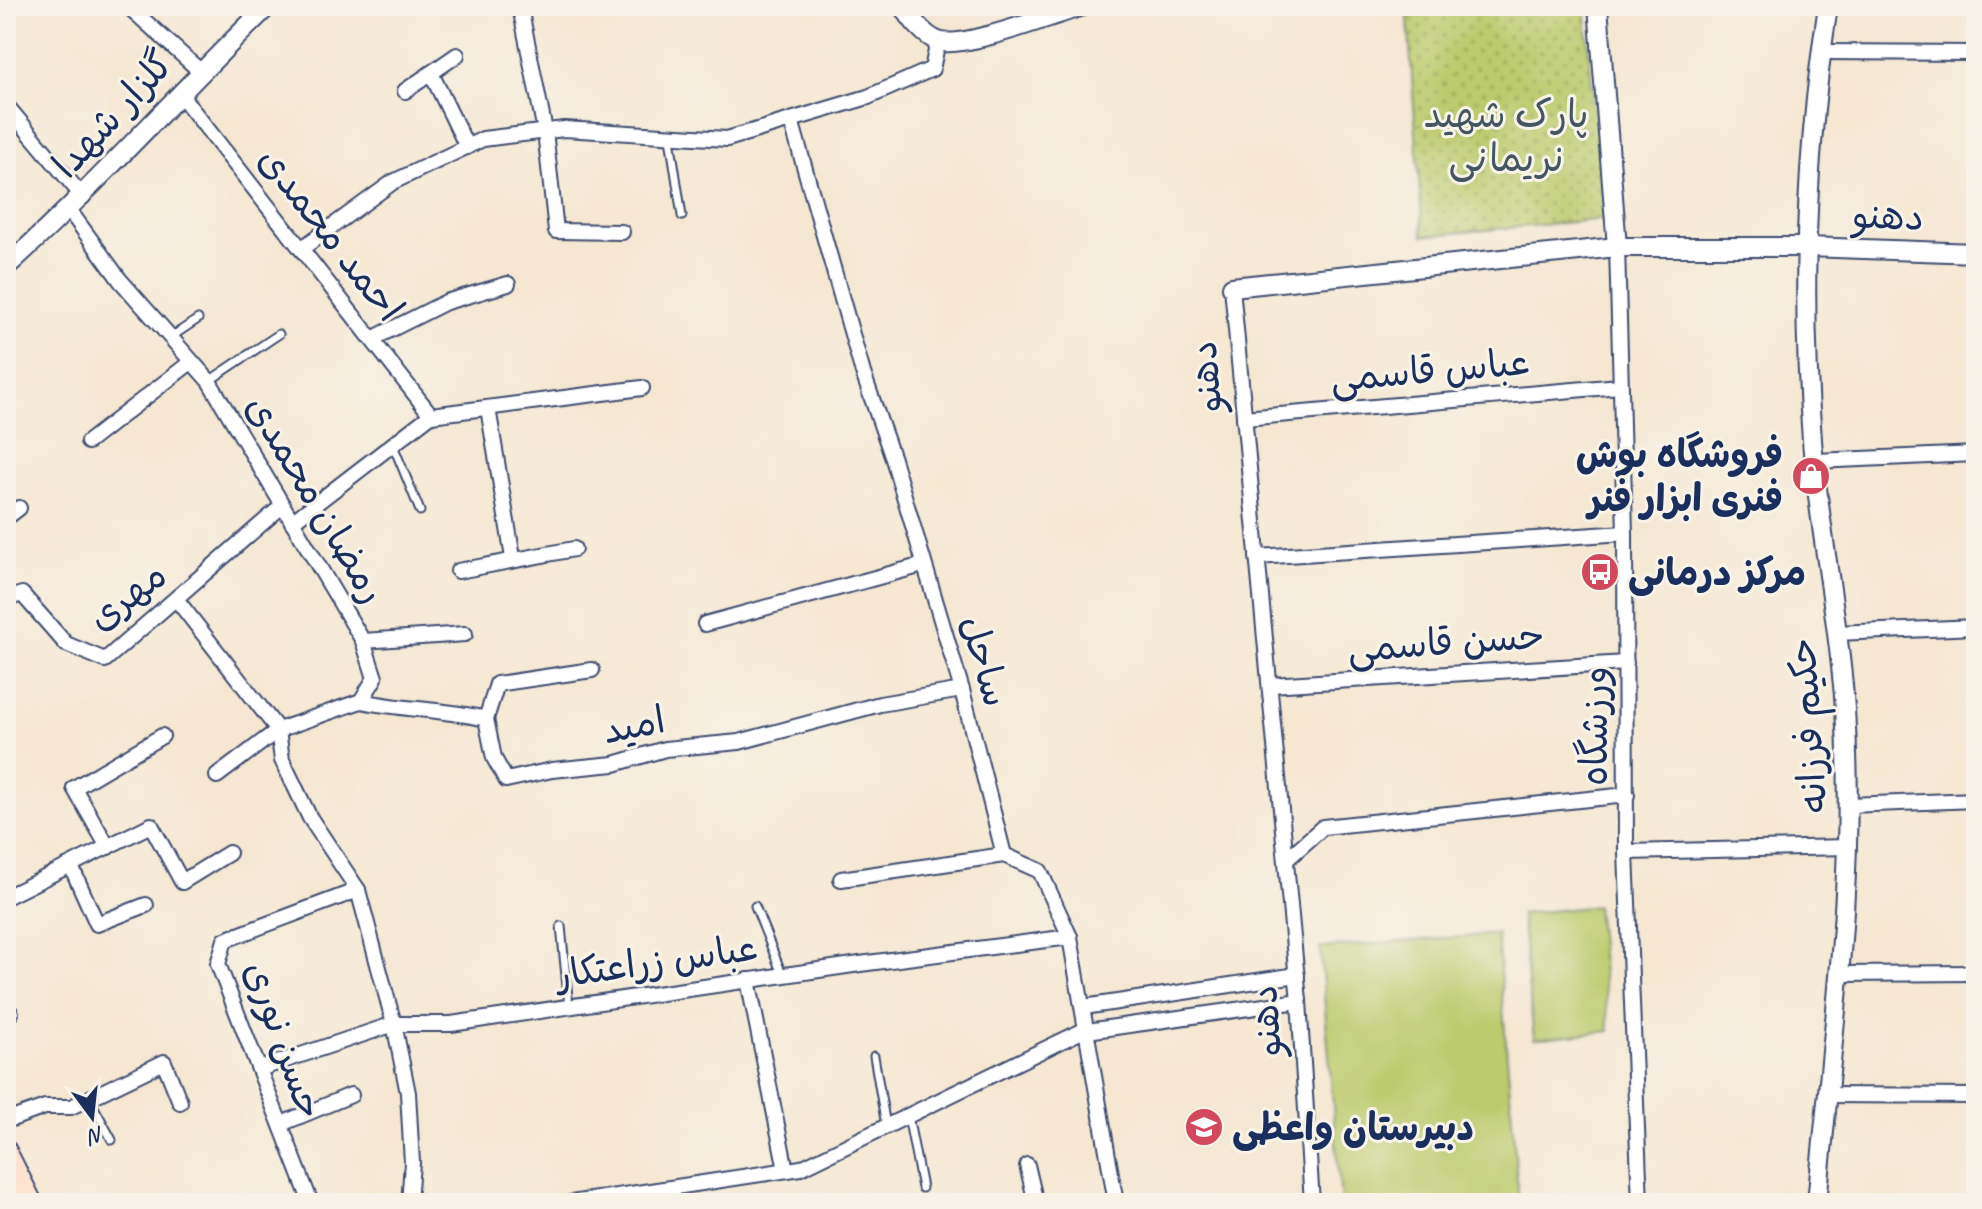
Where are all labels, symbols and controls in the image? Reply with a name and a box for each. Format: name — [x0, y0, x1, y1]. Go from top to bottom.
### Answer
street label: گلزار شهدا — [42, 41, 184, 187]
park label: پارک شهید نریمانی — [1424, 91, 1588, 183]
street label: احمد محمدی — [248, 137, 414, 331]
street label: دهنو — [1849, 191, 1925, 242]
street label: عباس قاسمی — [1328, 338, 1532, 403]
street label: دهنو — [1179, 339, 1234, 417]
street label: رمضان محمدی — [235, 386, 397, 612]
place label: فروشگاه بوش فنری ابزار فنر — [1576, 431, 1783, 522]
shop icon: فروشگاه بوش فنری ابزار فنر — [1790, 455, 1832, 497]
place label: مرکز درمانی — [1628, 549, 1806, 597]
street label: مهری — [78, 551, 176, 641]
bus stop icon: مرکز درمانی — [1579, 551, 1621, 593]
street label: ساحل — [950, 610, 1020, 712]
street label: حسن قاسمی — [1346, 612, 1546, 673]
street label: حکیم فرزانه — [1778, 636, 1843, 816]
street label: ورزشگاه — [1571, 666, 1618, 786]
street label: امید — [599, 696, 669, 754]
street label: عباس زراعتکار — [550, 924, 761, 999]
street label: حسن نوری — [234, 955, 334, 1125]
street label: دهنو — [1240, 983, 1293, 1061]
north arrow — [52, 1077, 132, 1157]
place label: دبیرستان واعظی — [1232, 1104, 1474, 1152]
school or university icon: دبیرستان واعظی — [1183, 1106, 1225, 1148]
text: N — [83, 1120, 107, 1152]

